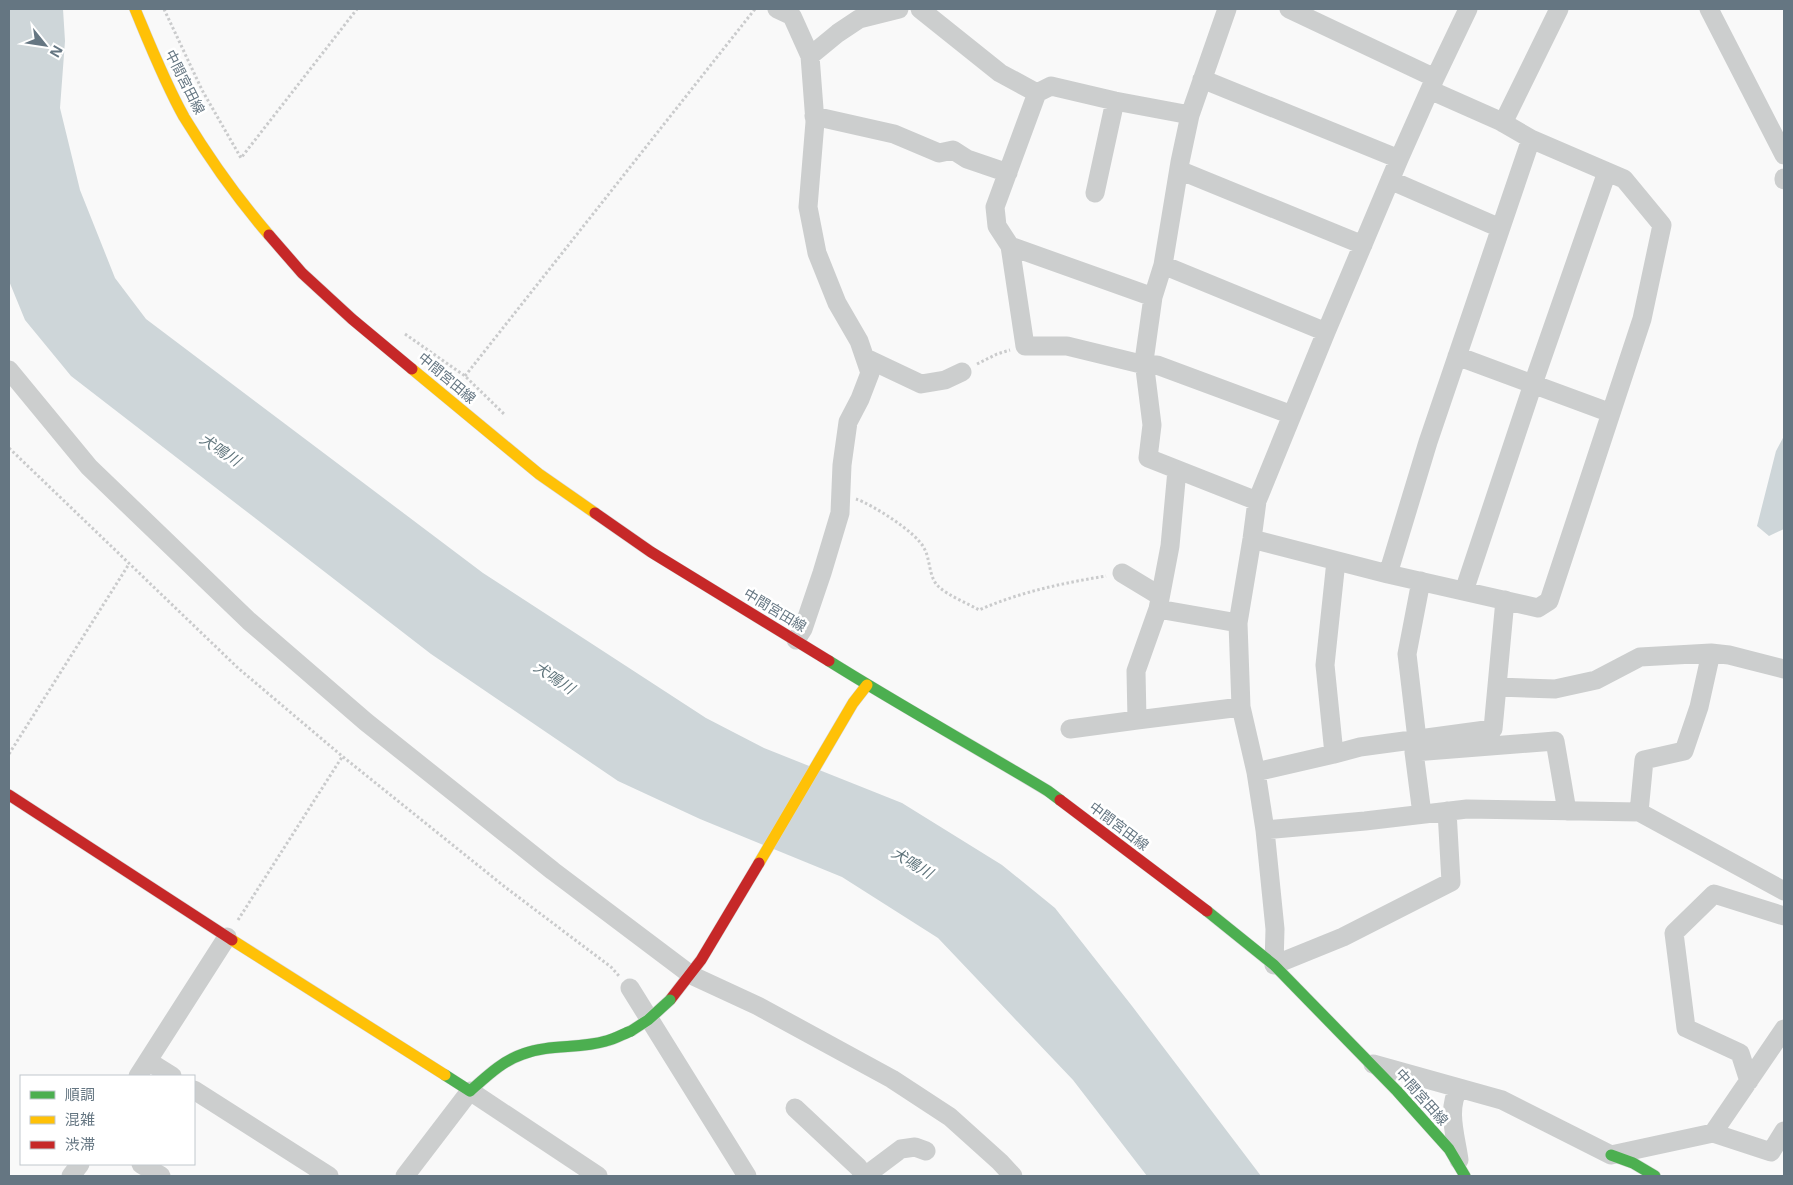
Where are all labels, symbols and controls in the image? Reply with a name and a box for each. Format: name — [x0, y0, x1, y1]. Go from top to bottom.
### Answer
north arrow — [20, 20, 70, 70]
text: N — [46, 42, 68, 61]
street label: 中間宮田線 — [161, 46, 210, 117]
street label: 中間宮田線 — [414, 348, 480, 407]
water label: 犬鳴川 — [196, 428, 246, 471]
street label: 中間宮田線 — [740, 583, 810, 636]
water label: 犬鳴川 — [530, 656, 580, 699]
street label: 中間宮田線 — [1086, 797, 1153, 854]
water label: 犬鳴川 — [888, 842, 939, 883]
street label: 中間宮田線 — [1392, 1064, 1453, 1129]
legend — [20, 1075, 195, 1165]
text: 順調 — [65, 1084, 95, 1104]
text: 混雑 — [65, 1109, 95, 1129]
text: 渋滞 — [65, 1134, 95, 1154]

